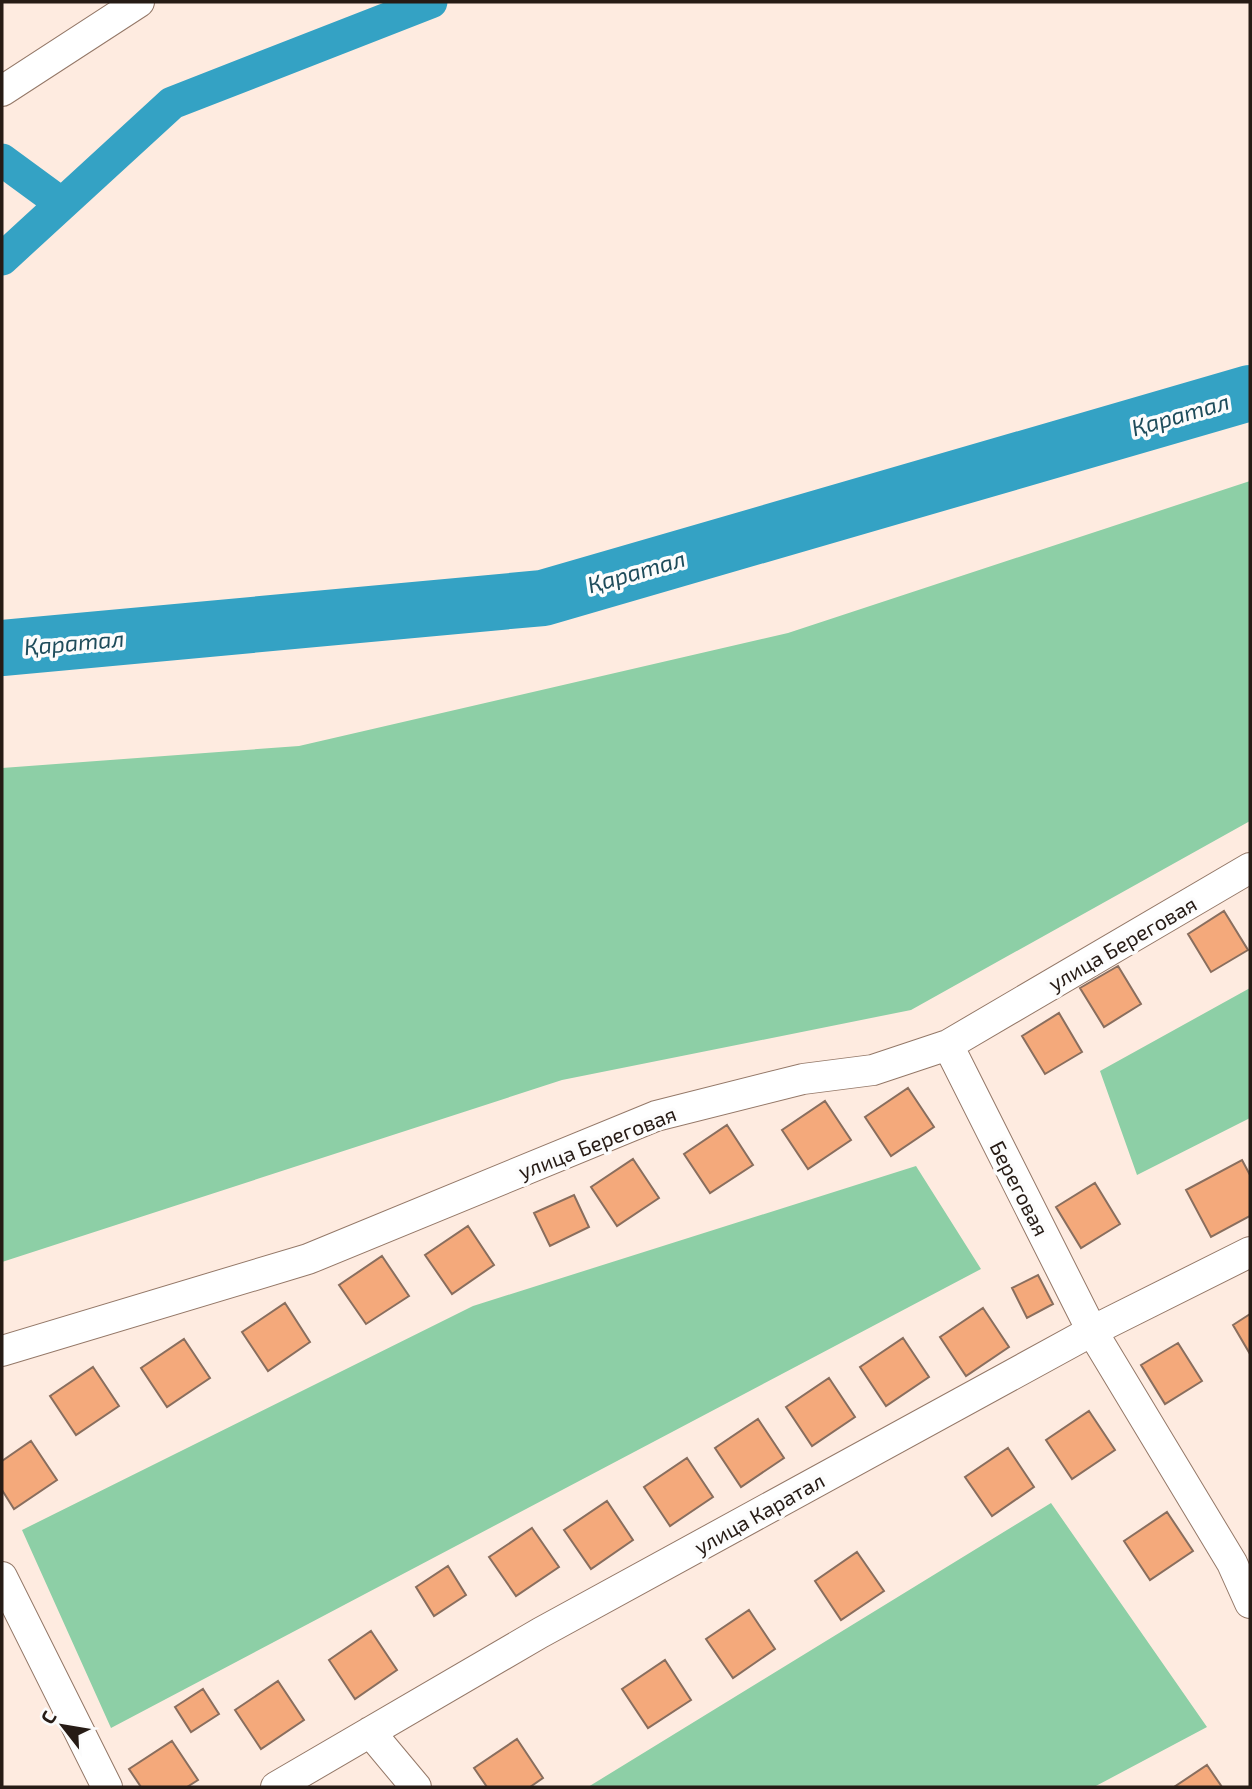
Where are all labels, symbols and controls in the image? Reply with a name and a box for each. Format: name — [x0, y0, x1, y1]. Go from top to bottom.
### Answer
water label: Қаратал — [1128, 387, 1232, 441]
water label: Қаратал — [584, 544, 688, 598]
water label: Қаратал — [23, 624, 125, 660]
street label: улица Береговая — [1043, 890, 1201, 996]
street label: улица Береговая — [515, 1100, 680, 1185]
street label: Береговая — [985, 1136, 1055, 1240]
street label: улица Каратал — [690, 1467, 829, 1560]
north arrow — [28, 1691, 98, 1761]
text: С — [35, 1706, 61, 1728]

